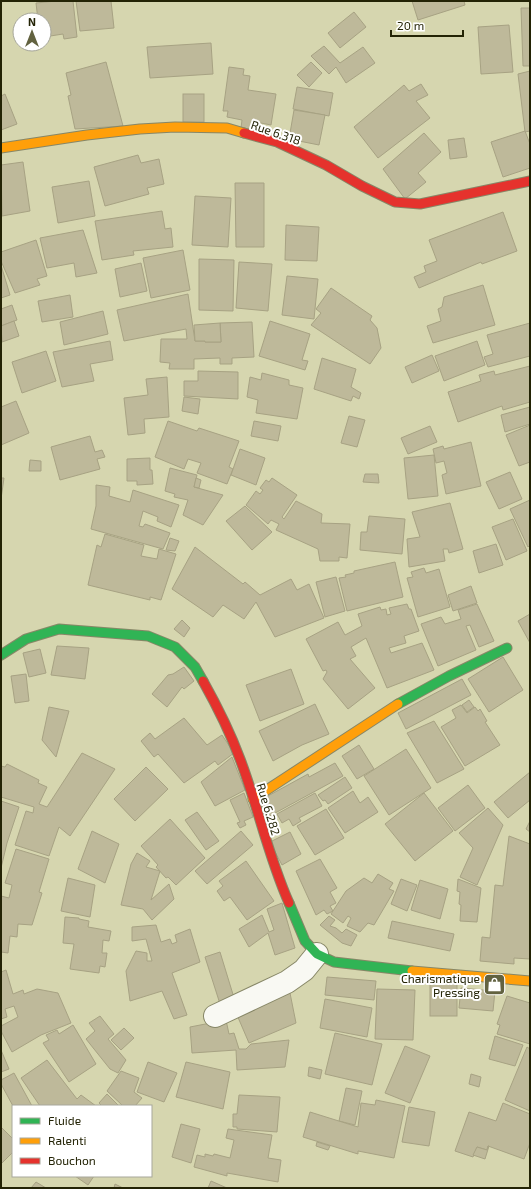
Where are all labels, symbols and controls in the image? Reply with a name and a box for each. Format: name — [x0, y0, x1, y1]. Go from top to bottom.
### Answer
north arrow — [12, 12, 52, 52]
scale bar — [391, 12, 463, 38]
text: N — [28, 15, 36, 28]
text: 20 m — [397, 18, 424, 32]
street label: Rue 6.318 — [249, 117, 303, 147]
street label: Rue 6.282 — [254, 781, 284, 837]
place label: Charismatique Pressing — [401, 971, 480, 999]
shop icon: Charismatique Pressing — [482, 972, 508, 998]
legend — [12, 1105, 152, 1177]
text: Fluide — [48, 1113, 81, 1127]
text: Ralenti — [48, 1133, 87, 1147]
text: Bouchon — [48, 1153, 96, 1167]

